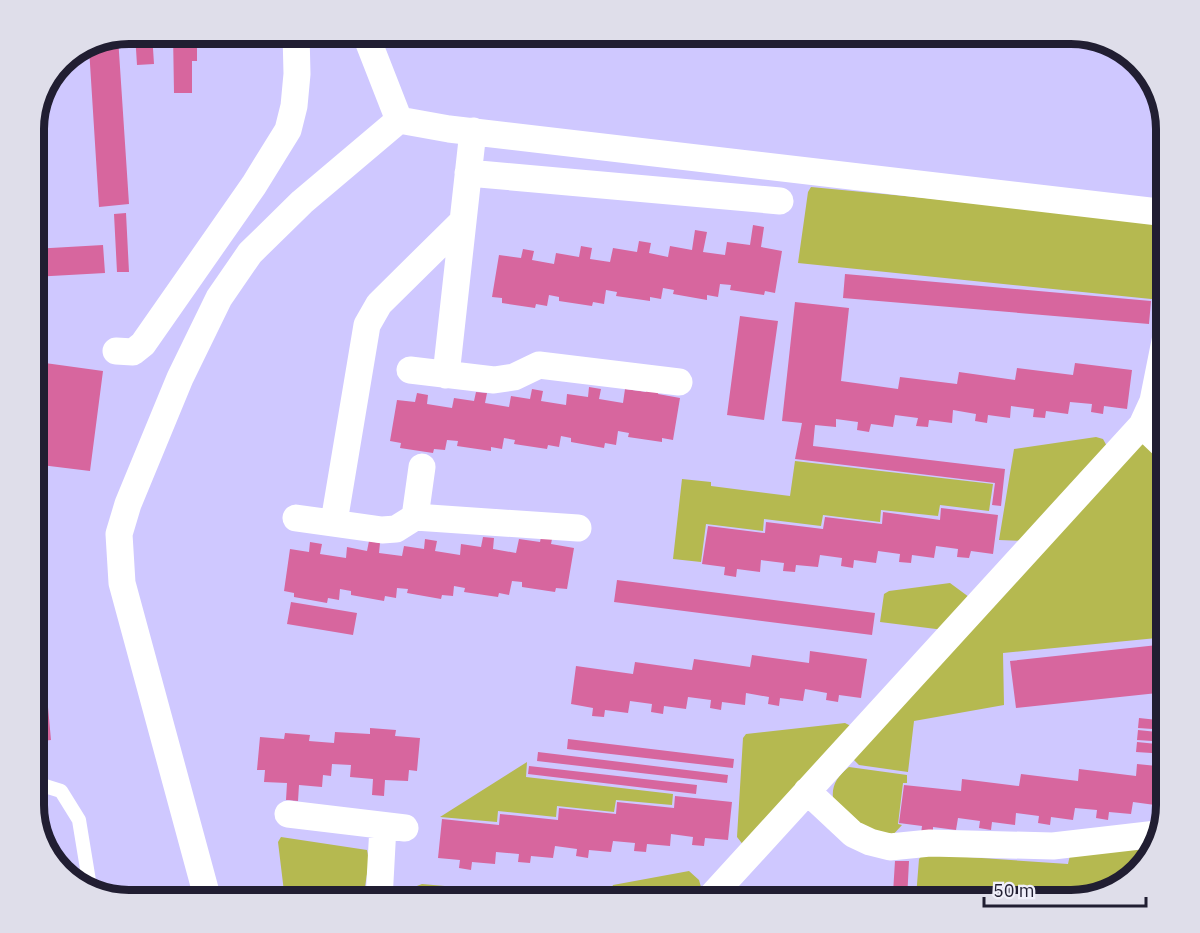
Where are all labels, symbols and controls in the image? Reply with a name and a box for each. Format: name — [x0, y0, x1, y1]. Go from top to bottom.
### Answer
scale bar — [984, 870, 1146, 908]
text: 50 m — [993, 879, 1035, 902]

